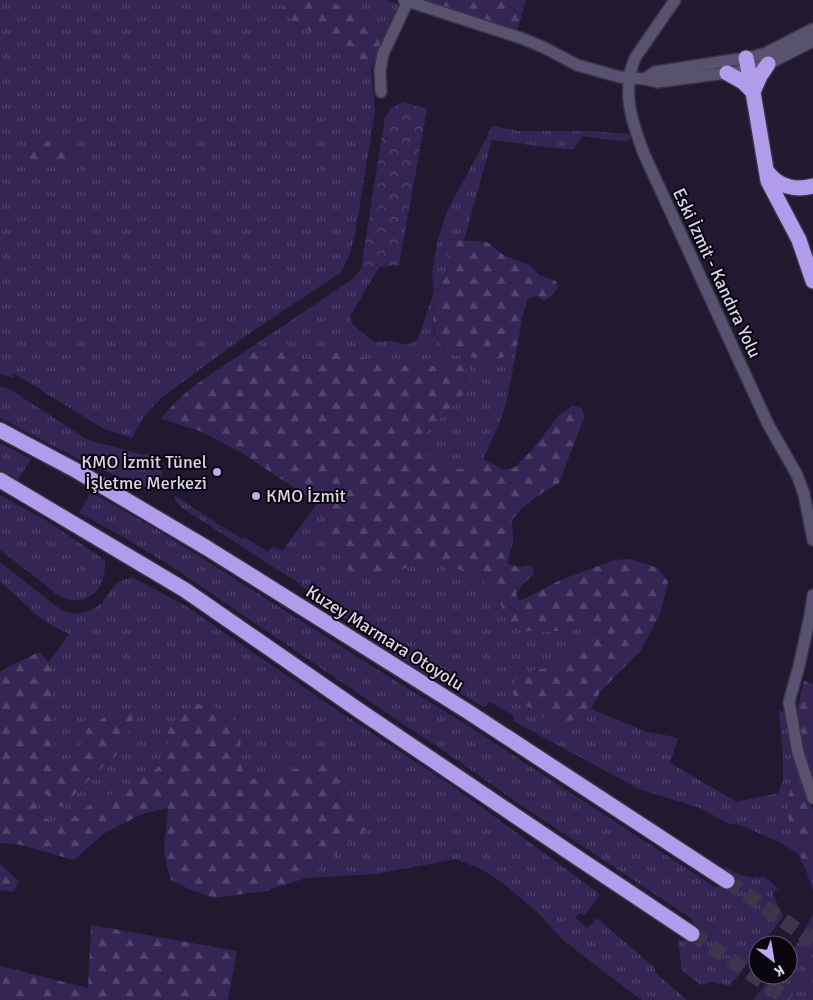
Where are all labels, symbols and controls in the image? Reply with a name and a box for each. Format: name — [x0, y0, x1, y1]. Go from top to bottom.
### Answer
street label: Eski İzmit - Kandıra Yolu — [668, 185, 766, 361]
place label: KMO İzmit Tünel İşletme Merkezi — [81, 451, 207, 494]
marker: KMO İzmit Tünel İşletme Merkezi — [211, 466, 223, 478]
place label: KMO İzmit — [266, 485, 346, 507]
marker: KMO İzmit — [250, 490, 262, 502]
street label: Kuzey Marmara Otoyolu — [302, 580, 468, 696]
north arrow — [748, 935, 798, 985]
text: K — [771, 961, 788, 980]

